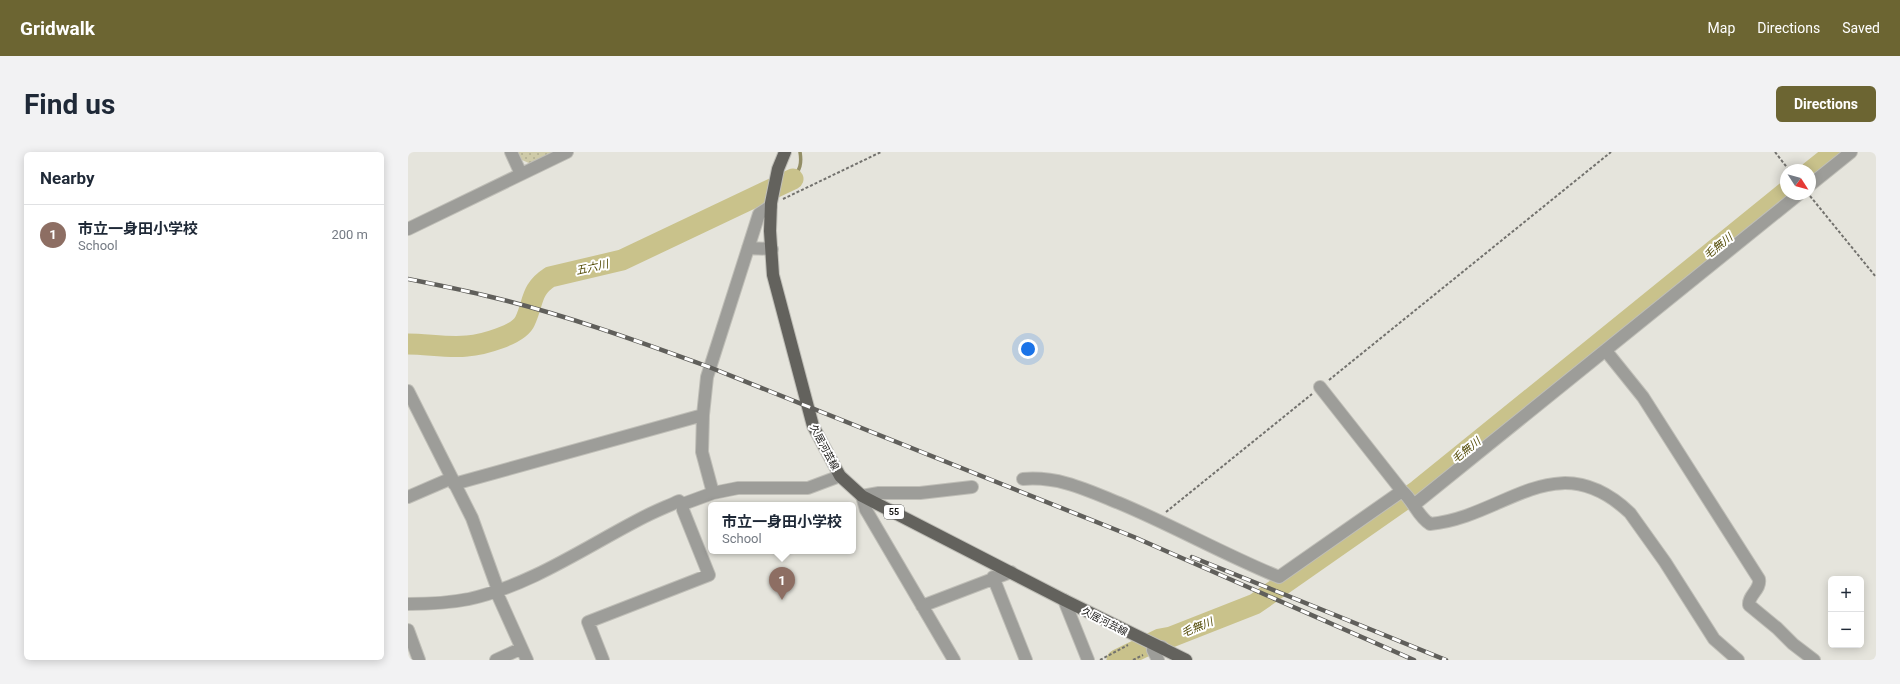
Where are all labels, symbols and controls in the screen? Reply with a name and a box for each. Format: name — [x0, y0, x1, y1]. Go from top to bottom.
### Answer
text: Gridwalk — [20, 17, 95, 40]
text: Map — [1708, 20, 1735, 36]
text: Directions — [1757, 20, 1820, 36]
text: Saved — [1842, 20, 1880, 36]
button: Directions — [1776, 86, 1876, 122]
text: Find us — [24, 88, 115, 121]
north arrow — [1780, 164, 1816, 200]
text: Nearby — [40, 168, 95, 188]
text: 市立一身田小学校 — [78, 220, 198, 238]
text: 1 — [49, 227, 57, 242]
text: 200 m — [331, 227, 368, 242]
water label: 毛無川 — [1701, 230, 1736, 262]
text: School — [78, 238, 118, 253]
water label: 五六川 — [575, 257, 611, 278]
your location — [1018, 339, 1038, 359]
street label: 久居河芸線 — [808, 423, 841, 472]
water label: 毛無川 — [1449, 434, 1484, 466]
popup — [708, 502, 856, 554]
road number: 55 — [884, 505, 904, 519]
text: 市立一身田小学校 — [722, 513, 842, 531]
text: School — [722, 531, 762, 546]
pin: 1 — [769, 567, 795, 600]
map controls — [1828, 576, 1864, 648]
button: + — [1828, 576, 1864, 612]
street label: 久居河芸線 — [1080, 605, 1130, 638]
button: − — [1828, 612, 1864, 648]
water label: 毛無川 — [1179, 615, 1216, 640]

